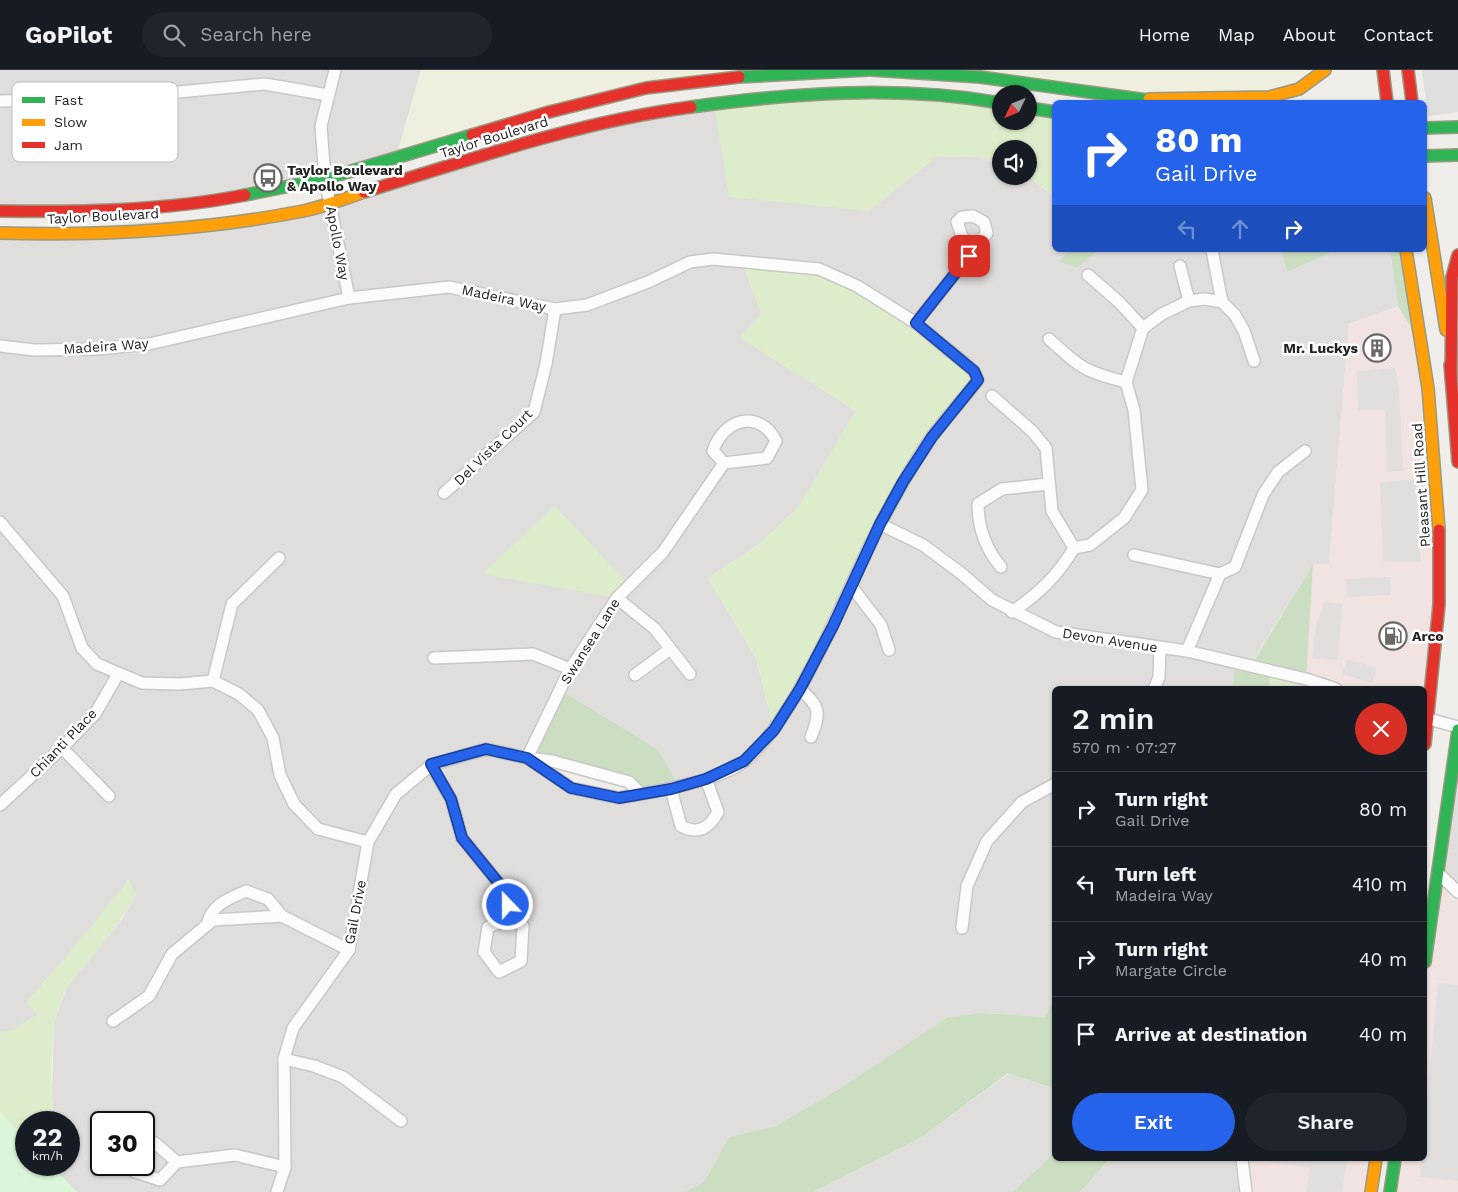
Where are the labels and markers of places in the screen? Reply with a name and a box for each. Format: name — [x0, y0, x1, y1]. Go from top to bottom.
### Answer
place label: Taylor Boulevard & Apollo Way — [287, 162, 403, 194]
bus stop icon: Taylor Boulevard & Apollo Way — [253, 163, 283, 193]
pin — [948, 235, 990, 277]
building icon: Mr. Luckys — [1362, 333, 1392, 363]
place label: Mr. Luckys — [1283, 340, 1359, 356]
fuel station icon: Arco — [1378, 621, 1408, 651]
place label: Arco — [1412, 628, 1444, 644]

